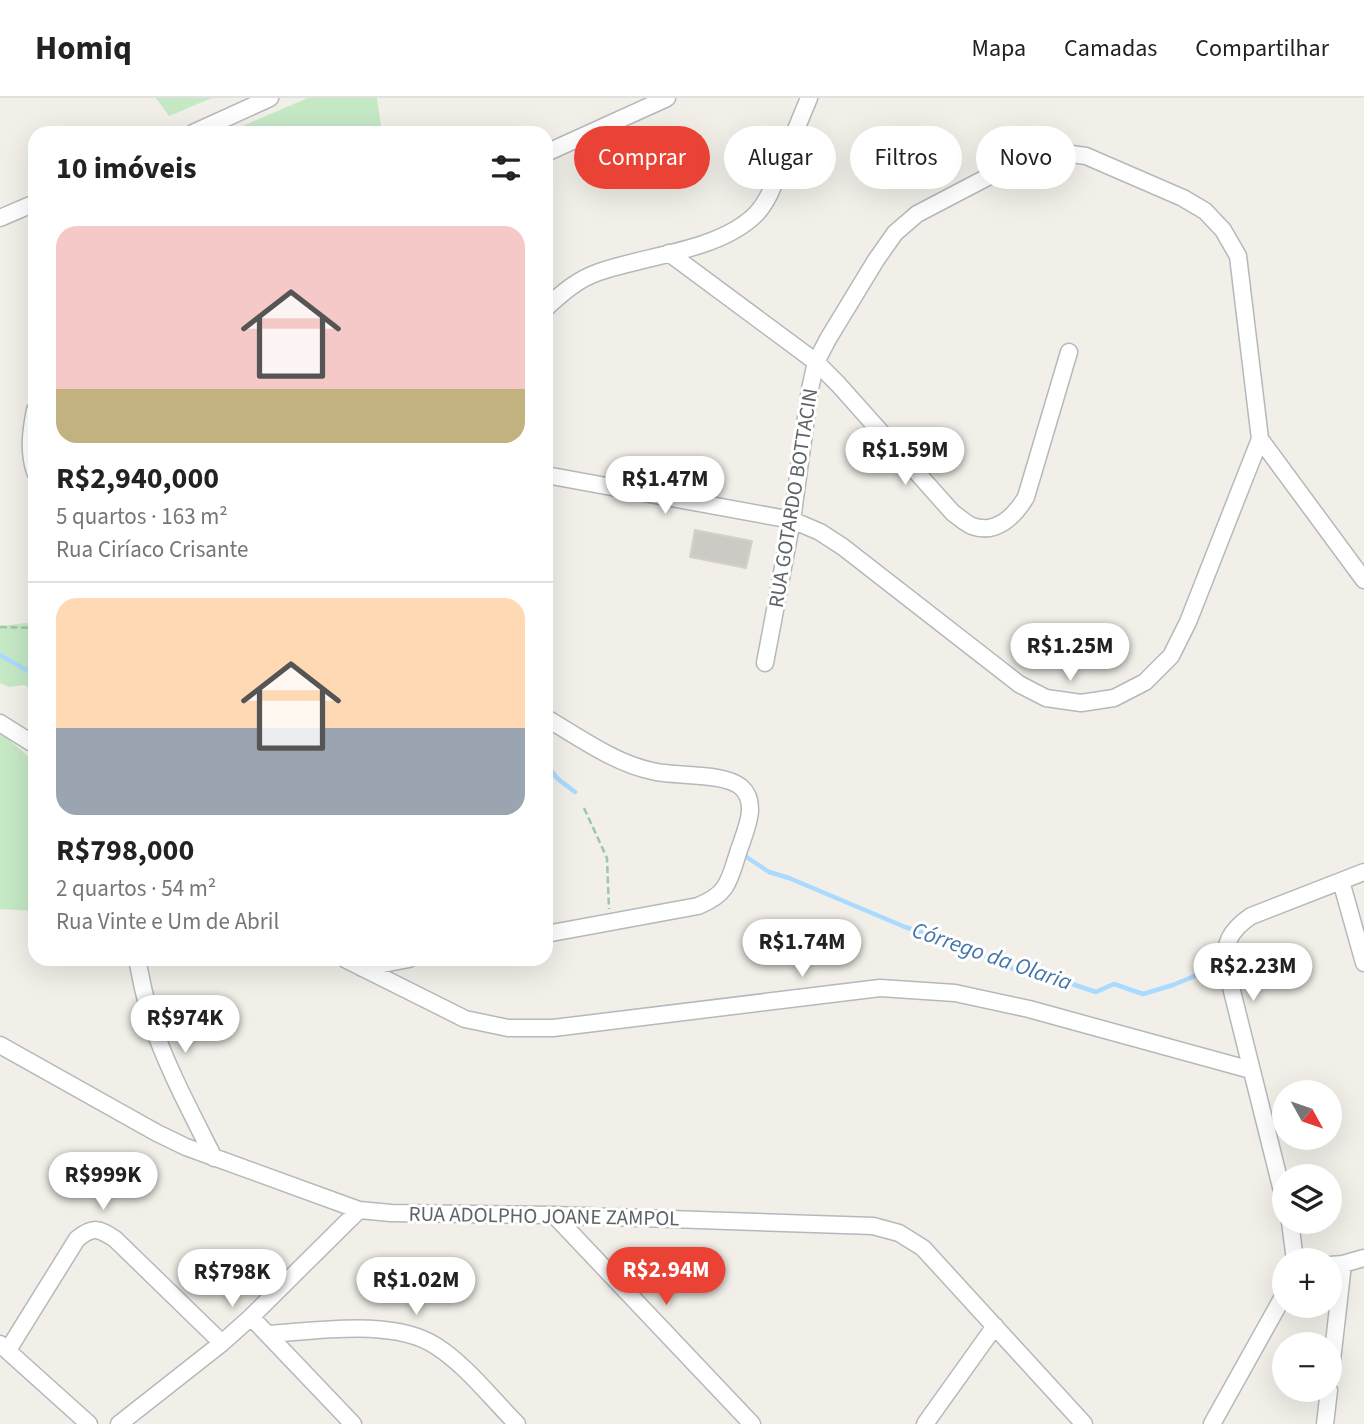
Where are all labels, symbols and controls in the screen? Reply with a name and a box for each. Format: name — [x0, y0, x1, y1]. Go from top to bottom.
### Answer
text: Homiq — [35, 25, 132, 72]
text: Mapa — [971, 31, 1026, 66]
text: Camadas — [1064, 31, 1157, 66]
text: Compartilhar — [1195, 31, 1329, 66]
chip: Comprar — [574, 126, 710, 189]
chip: Alugar — [724, 126, 836, 189]
chip: Filtros — [850, 126, 962, 189]
chip: Novo — [976, 126, 1076, 189]
text: 10 imóveis — [56, 147, 197, 190]
icon: filters — [487, 149, 525, 187]
icon: home — [228, 271, 354, 397]
street label: RUA GOTARDO BOTTACIN — [761, 386, 825, 610]
pin: R$1.59M — [840, 428, 970, 487]
text: R$1.59M — [861, 433, 949, 466]
pin: R$1.47M — [600, 456, 730, 516]
text: R$2,940,000 — [56, 457, 219, 500]
text: R$1.47M — [621, 462, 709, 495]
text: 5 quartos · 163 m² — [56, 500, 228, 533]
text: Rua Ciríaco Crisante — [56, 533, 248, 566]
pin: R$1.25M — [1005, 624, 1135, 683]
text: R$1.25M — [1026, 629, 1114, 662]
icon: home — [228, 643, 354, 769]
text: R$798,000 — [56, 829, 194, 872]
text: 2 quartos · 54 m² — [56, 872, 216, 905]
text: Rua Vinte e Um de Abril — [56, 905, 279, 938]
water label: Córrego da Olaria — [908, 913, 1076, 999]
pin: R$1.74M — [737, 920, 867, 979]
text: R$1.74M — [758, 925, 846, 958]
pin: R$2.23M — [1188, 944, 1318, 1003]
text: R$2.23M — [1209, 949, 1297, 982]
pin: R$974K — [128, 996, 242, 1055]
text: R$974K — [147, 1001, 223, 1034]
north arrow — [1272, 1080, 1342, 1150]
map controls — [1272, 1080, 1342, 1402]
pin: R$999K — [46, 1152, 160, 1212]
text: R$999K — [65, 1158, 141, 1191]
button: layers — [1272, 1164, 1342, 1234]
street label: RUA ADOLPHO JOANE ZAMPOL — [408, 1199, 680, 1233]
pin: R$2.94M — [601, 1248, 731, 1307]
button: + — [1272, 1248, 1342, 1318]
pin: R$798K — [175, 1250, 289, 1309]
text: R$2.94M — [622, 1253, 710, 1286]
text: R$798K — [194, 1255, 270, 1288]
pin: R$1.02M — [351, 1258, 481, 1317]
text: R$1.02M — [372, 1263, 460, 1296]
button: − — [1272, 1332, 1342, 1402]

